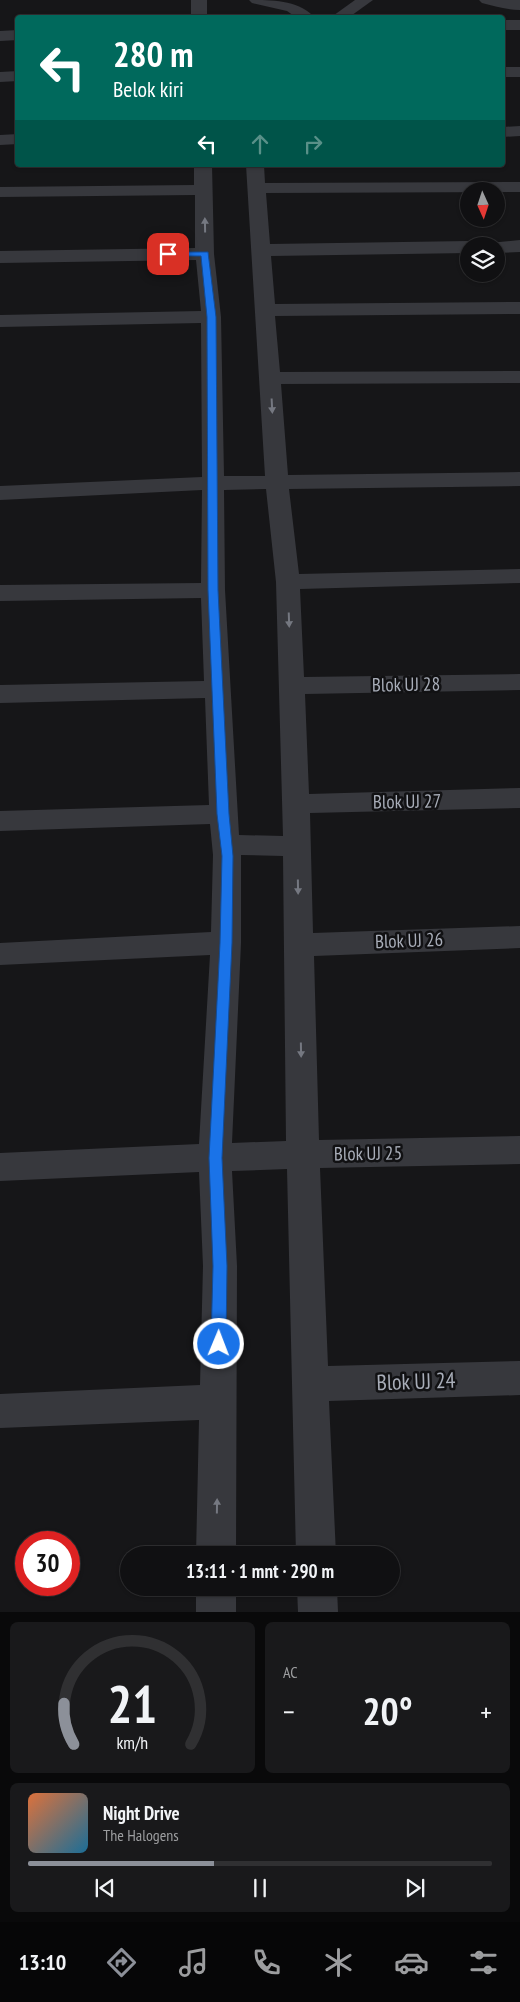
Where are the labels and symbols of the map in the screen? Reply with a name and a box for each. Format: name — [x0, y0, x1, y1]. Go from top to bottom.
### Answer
north arrow — [460, 182, 505, 228]
one-way arrow — [200, 217, 208, 233]
pin — [147, 233, 189, 275]
one-way arrow — [269, 398, 277, 414]
one-way arrow — [285, 612, 293, 628]
street label: Blok UJ 28 — [372, 671, 440, 697]
street label: Blok UJ 27 — [373, 788, 441, 814]
one-way arrow — [294, 879, 302, 895]
street label: Blok UJ 26 — [375, 927, 443, 953]
one-way arrow — [297, 1042, 305, 1058]
street label: Blok UJ 25 — [334, 1140, 402, 1166]
position arrow — [192, 1317, 244, 1369]
street label: Blok UJ 24 — [376, 1366, 456, 1396]
one-way arrow — [213, 1498, 221, 1514]
speed limit sign: 30 — [15, 1531, 80, 1596]

